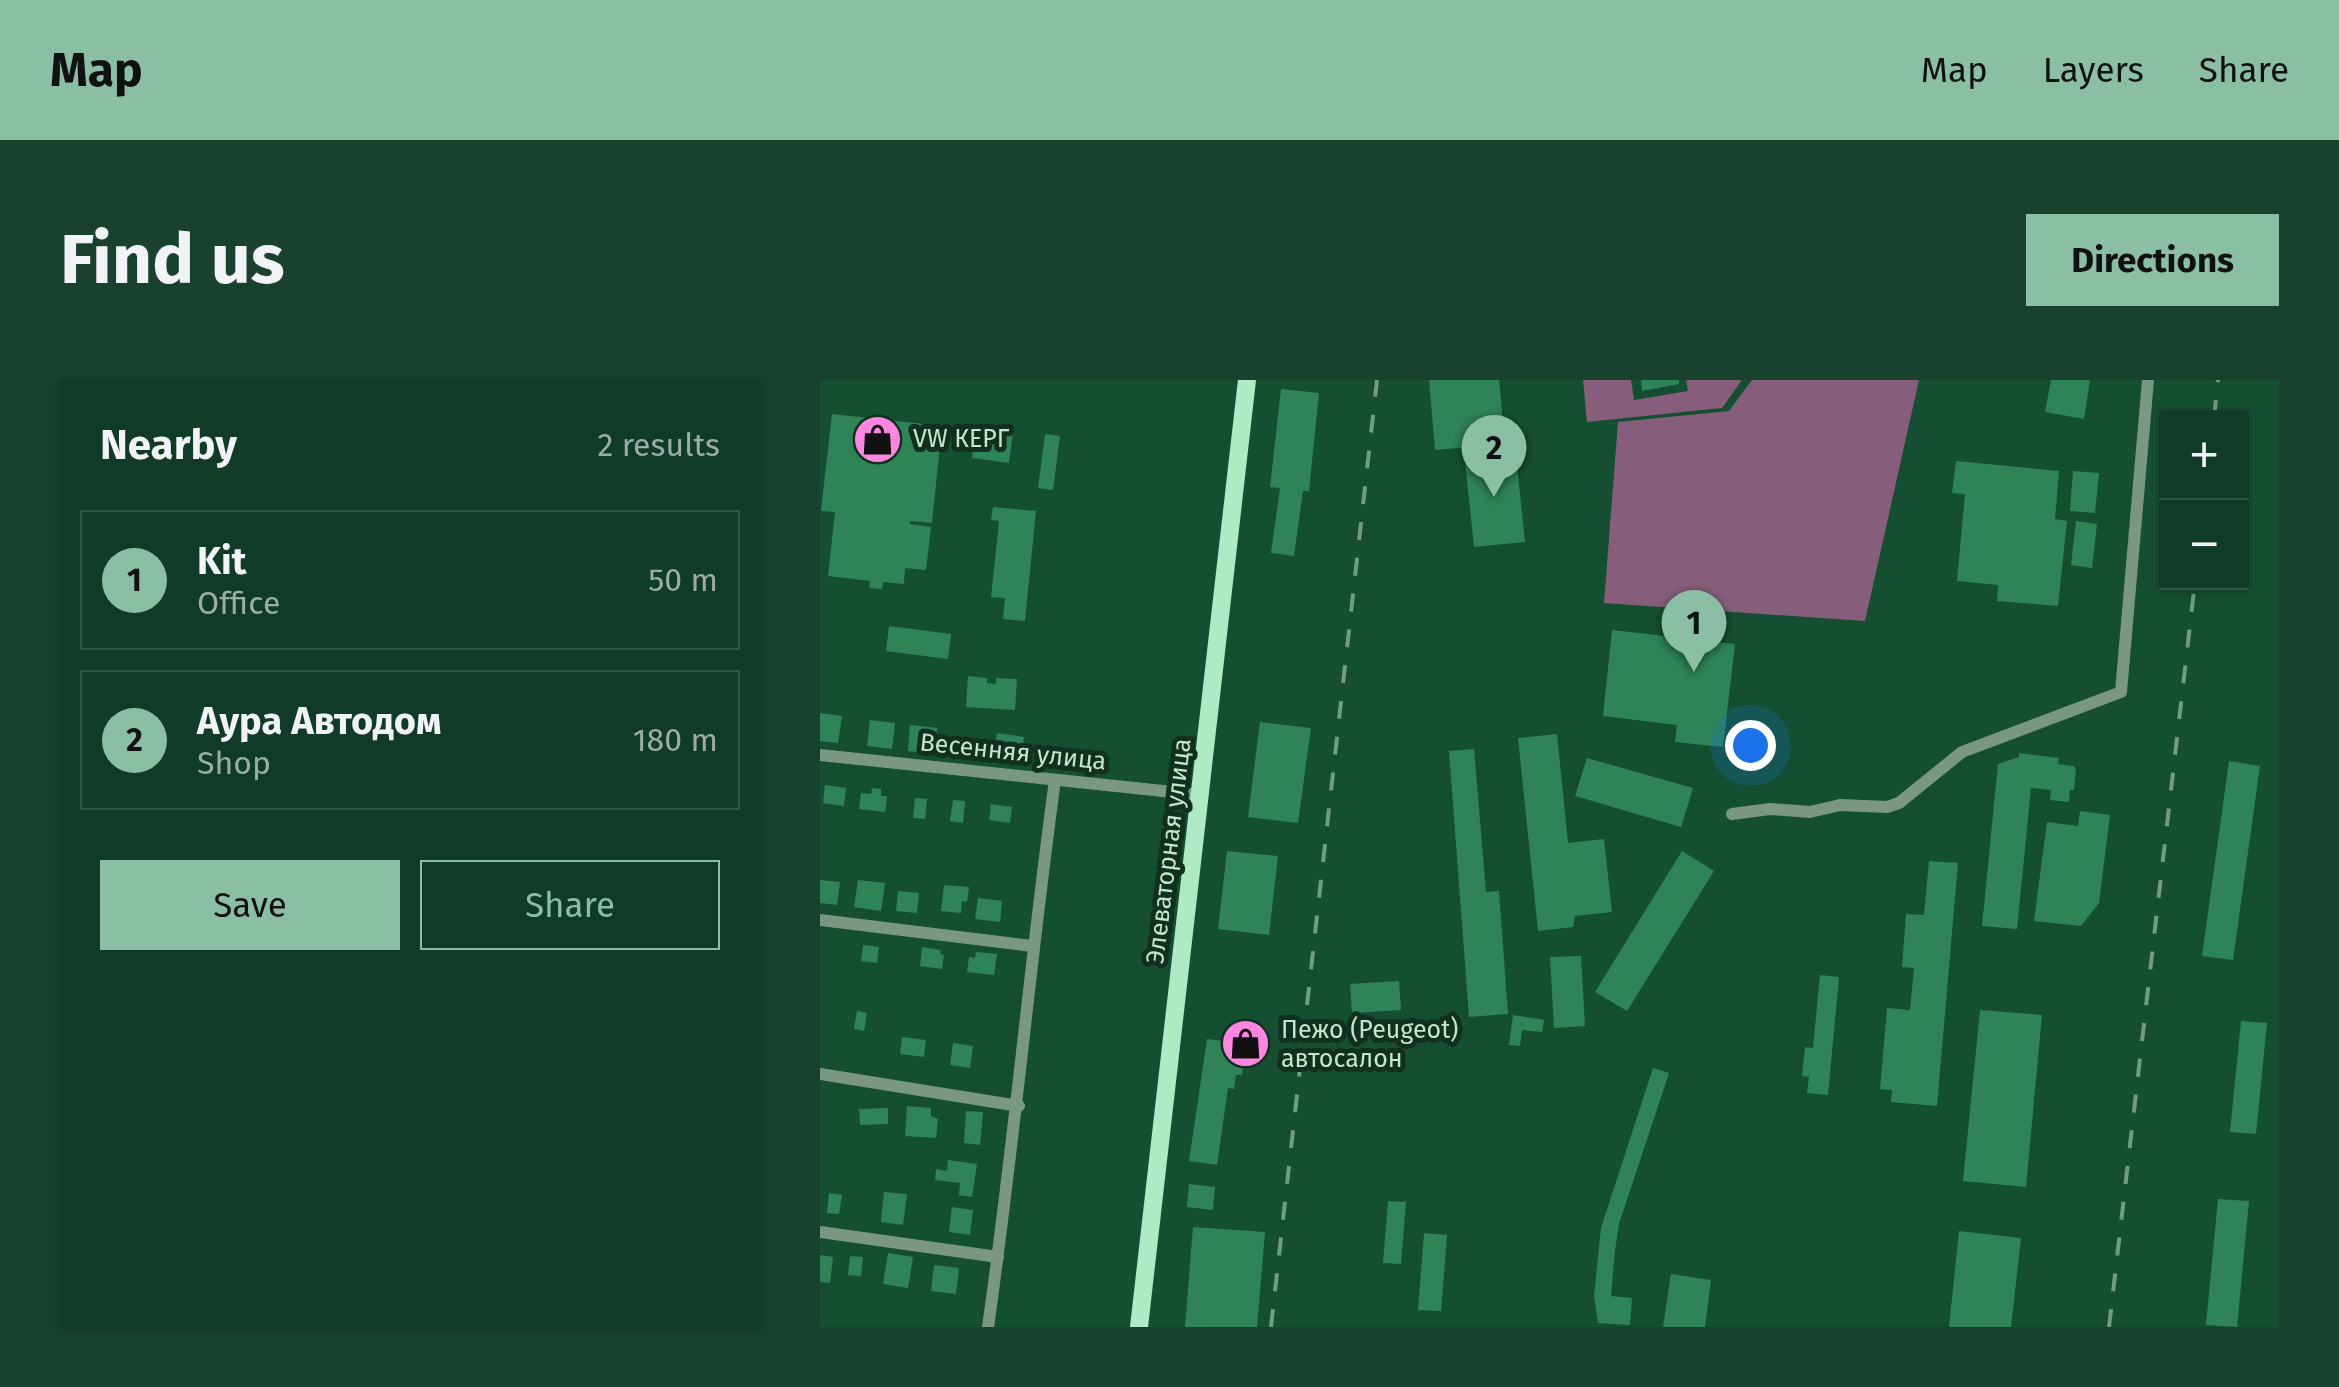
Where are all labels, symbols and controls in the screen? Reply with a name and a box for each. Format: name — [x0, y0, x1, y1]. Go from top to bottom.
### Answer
text: Map — [50, 41, 143, 99]
text: Map — [1921, 49, 1988, 91]
text: Layers — [2043, 49, 2144, 91]
text: Share — [2199, 49, 2289, 91]
button: Directions — [2026, 214, 2279, 306]
text: Find us — [60, 218, 285, 302]
map controls — [2159, 410, 2249, 590]
button: + — [2159, 410, 2249, 500]
shop icon: VW КЕРГ — [852, 413, 904, 465]
pin: 2 — [1462, 414, 1526, 497]
text: Nearby — [100, 420, 237, 470]
place label: VW КЕРГ — [913, 424, 1010, 454]
text: 2 results — [597, 426, 720, 464]
button: − — [2159, 500, 2249, 590]
text: Kit — [197, 538, 246, 584]
text: 1 — [127, 561, 142, 599]
text: 50 m — [648, 561, 718, 599]
text: Office — [197, 584, 280, 622]
pin: 1 — [1662, 590, 1726, 672]
text: Аура Автодом — [197, 698, 442, 744]
your location — [1725, 720, 1776, 771]
text: 2 — [126, 721, 143, 759]
text: 180 m — [633, 721, 718, 759]
street label: Весенняя улица — [918, 727, 1108, 777]
street label: Элеваторная улица — [1140, 737, 1198, 965]
text: Shop — [197, 744, 271, 782]
button: Save — [100, 860, 400, 950]
button: Share — [420, 860, 720, 950]
place label: Пежо (Peugeot) автосалон — [1281, 1015, 1458, 1074]
shop icon: Пежо (Peugeot) автосалон — [1220, 1018, 1272, 1070]

